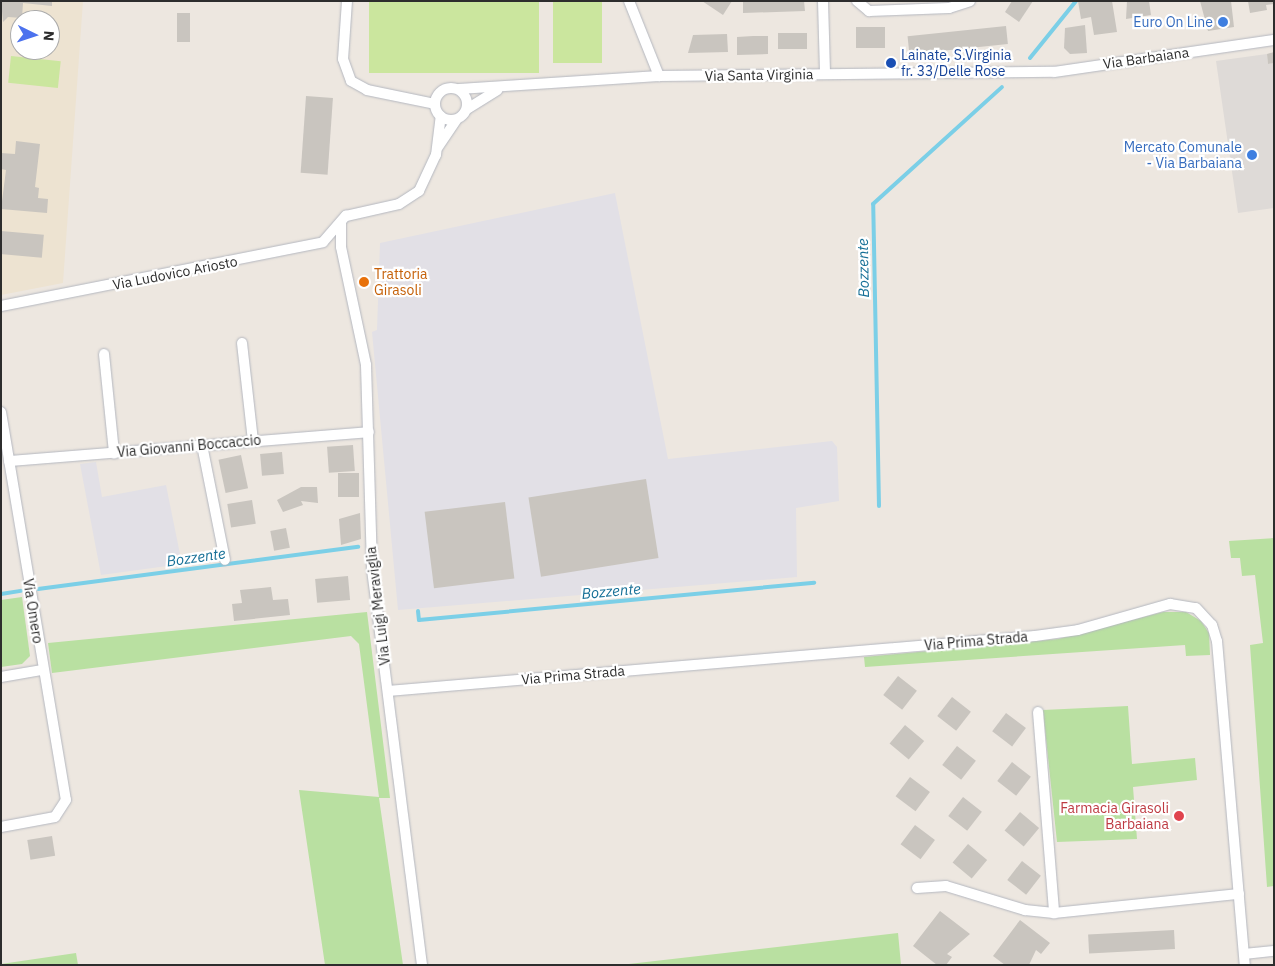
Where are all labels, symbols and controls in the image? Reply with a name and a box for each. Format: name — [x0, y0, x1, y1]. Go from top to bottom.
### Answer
north arrow — [10, 10, 60, 60]
place label: Euro On Line — [1133, 14, 1213, 30]
marker: Euro On Line — [1217, 16, 1229, 28]
text: N — [40, 30, 58, 42]
street label: Via Barbaiana — [1102, 44, 1190, 72]
place label: Lainate, S.Virginia fr. 33/Delle Rose — [901, 47, 1012, 80]
marker: Lainate, S.Virginia fr. 33/Delle Rose — [885, 57, 897, 69]
street label: Via Santa Virginia — [704, 66, 814, 84]
place label: Mercato Comunale - Via Barbaiana — [1124, 139, 1242, 172]
marker: Mercato Comunale - Via Barbaiana — [1246, 149, 1258, 161]
water label: Bozzente — [853, 238, 873, 298]
street label: Via Ludovico Ariosto — [111, 253, 239, 293]
place label: Trattoria Girasoli — [374, 266, 428, 298]
marker: Trattoria Girasoli — [358, 276, 370, 288]
street label: Via Giovanni Boccaccio — [116, 431, 262, 461]
water label: Bozzente — [165, 544, 227, 570]
street label: Via Luigi Meraviglia — [362, 546, 394, 666]
street label: Via Omero — [20, 577, 46, 645]
water label: Bozzente — [581, 579, 641, 603]
street label: Via Prima Strada — [923, 628, 1029, 654]
street label: Via Prima Strada — [520, 662, 626, 688]
place label: Farmacia Girasoli Barbaiana — [1060, 800, 1169, 832]
marker: Farmacia Girasoli Barbaiana — [1173, 810, 1185, 822]

